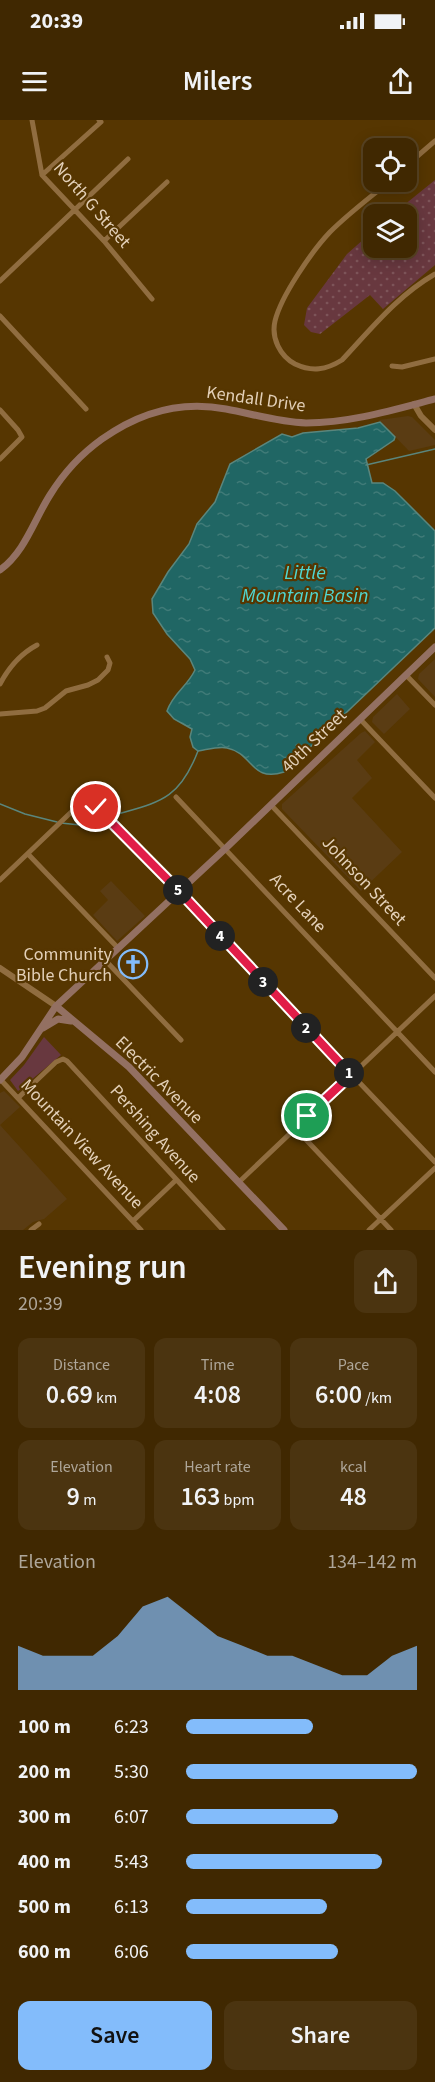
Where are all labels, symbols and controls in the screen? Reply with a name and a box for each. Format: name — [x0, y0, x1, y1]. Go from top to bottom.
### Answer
text: 20:39 — [30, 5, 83, 37]
text: Milers — [183, 62, 252, 101]
icon: menu — [18, 65, 51, 98]
icon: share — [384, 65, 417, 98]
map controls — [363, 138, 417, 258]
button: locate — [363, 138, 417, 192]
street label: North G Street — [47, 156, 137, 254]
button: layers — [363, 204, 417, 258]
street label: Kendall Drive — [205, 380, 307, 418]
water label: Little Mountain Basin — [242, 559, 368, 610]
street label: 40th Street — [276, 703, 352, 779]
pin — [70, 781, 121, 832]
icon: check — [79, 790, 112, 823]
street label: Johnson Street — [316, 831, 412, 931]
street label: Acre Lane — [264, 868, 332, 938]
pin: 5 — [163, 875, 193, 905]
text: 5 — [174, 879, 182, 901]
pin: 4 — [205, 921, 235, 951]
text: 4 — [216, 925, 224, 947]
place label: Community Bible Church — [16, 942, 113, 988]
church icon: Community Bible Church — [117, 948, 149, 980]
pin: 3 — [248, 967, 278, 997]
text: 3 — [259, 971, 267, 993]
pin: 2 — [291, 1013, 321, 1043]
text: 2 — [302, 1017, 310, 1039]
street label: Electric Avenue — [109, 1030, 209, 1130]
pin: 1 — [334, 1058, 364, 1088]
text: 1 — [345, 1062, 353, 1084]
street label: Mountain View Avenue — [15, 1073, 149, 1215]
street label: Pershing Avenue — [104, 1079, 206, 1189]
pin — [281, 1090, 332, 1141]
icon: arrive — [290, 1099, 323, 1132]
text: Evening run — [18, 1244, 187, 1291]
button: share — [354, 1250, 417, 1313]
text: 20:39 — [18, 1290, 63, 1318]
text: Distance — [53, 1354, 110, 1376]
text: Time — [201, 1354, 234, 1376]
text: Pace — [338, 1354, 369, 1376]
text: 0.69 — [46, 1376, 93, 1413]
text: 4:08 — [194, 1376, 241, 1413]
text: 6:00 — [315, 1376, 362, 1413]
text: km — [93, 1387, 117, 1409]
text: /km — [362, 1387, 392, 1409]
text: Elevation — [50, 1456, 113, 1478]
text: Heart rate — [184, 1456, 251, 1478]
text: kcal — [340, 1456, 367, 1478]
text: 9 — [67, 1478, 80, 1515]
text: 163 — [180, 1478, 220, 1515]
text: 48 — [340, 1478, 367, 1515]
text: m — [80, 1489, 96, 1511]
text: bpm — [220, 1489, 255, 1511]
text: Elevation — [18, 1548, 96, 1576]
text: 134–142 m — [327, 1548, 417, 1576]
text: 100 m — [18, 1713, 71, 1741]
text: 6:23 — [114, 1713, 149, 1741]
text: 200 m — [18, 1758, 71, 1786]
text: 5:30 — [114, 1758, 149, 1786]
text: 300 m — [18, 1803, 71, 1831]
text: 6:07 — [114, 1803, 149, 1831]
text: 400 m — [18, 1848, 71, 1876]
text: 5:43 — [114, 1848, 149, 1876]
text: 500 m — [18, 1893, 71, 1921]
text: 6:13 — [114, 1893, 149, 1921]
text: 600 m — [18, 1938, 71, 1966]
text: 6:06 — [114, 1938, 149, 1966]
button: Save — [18, 2001, 212, 2070]
button: Share — [224, 2001, 417, 2070]

